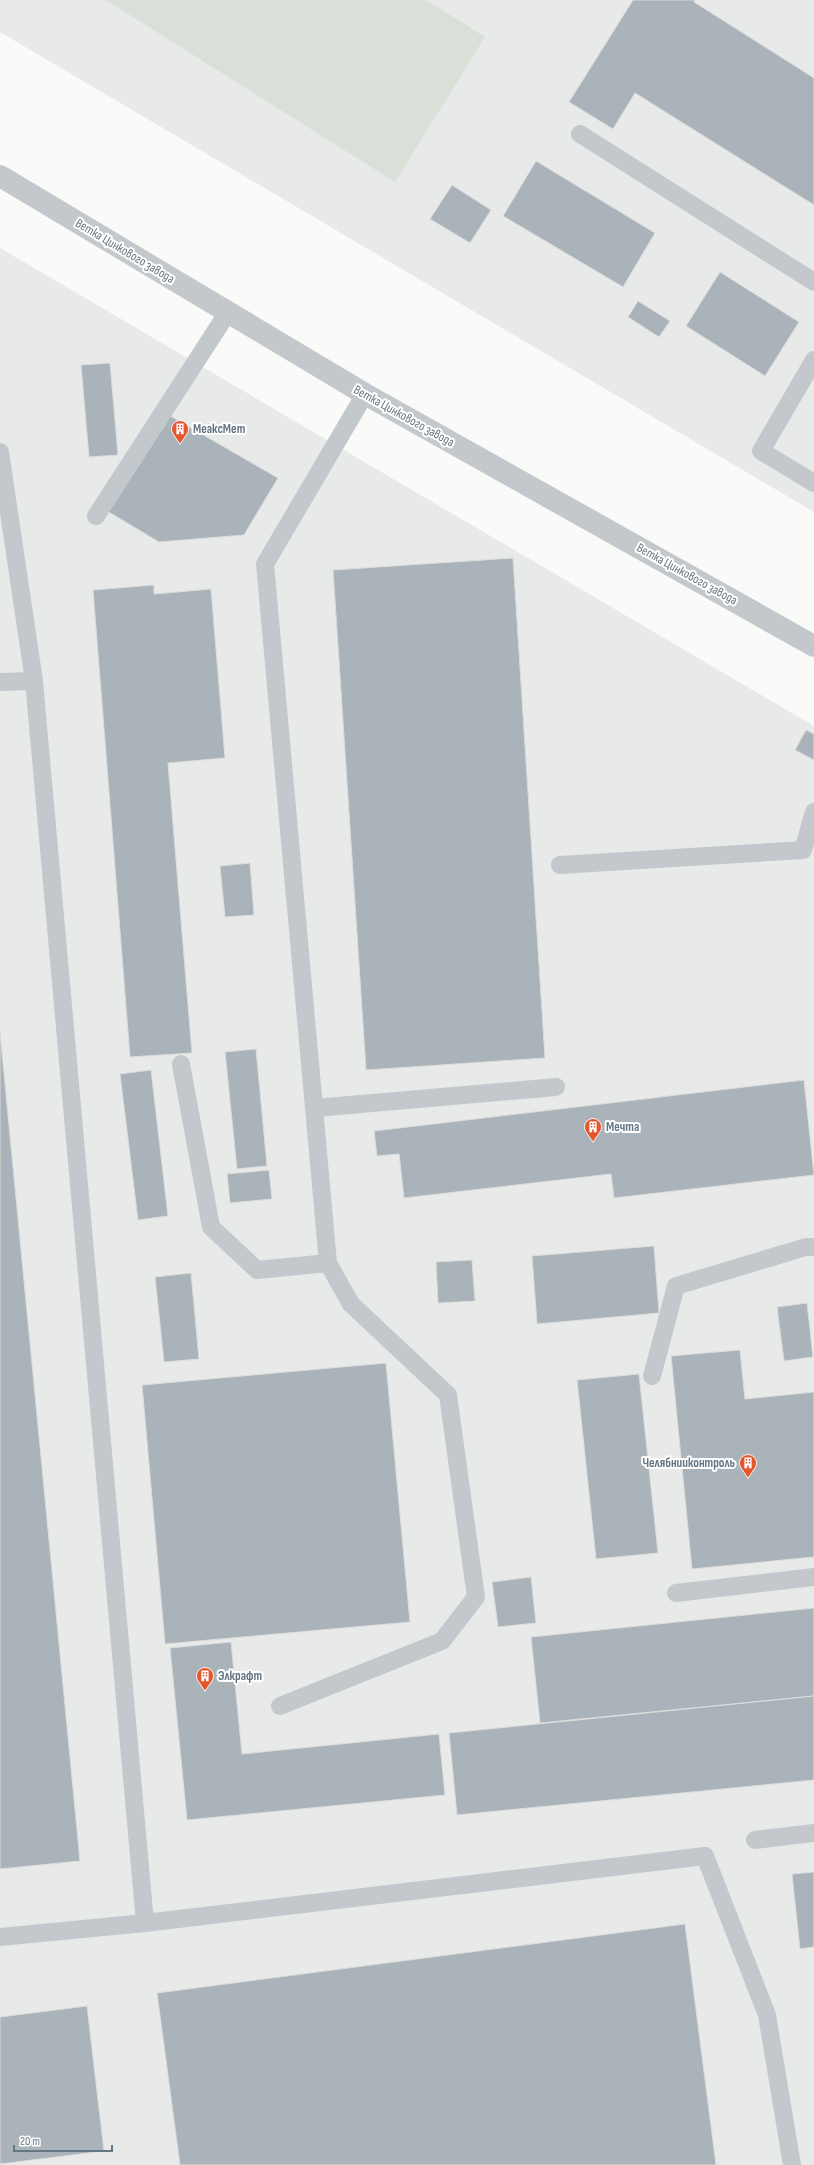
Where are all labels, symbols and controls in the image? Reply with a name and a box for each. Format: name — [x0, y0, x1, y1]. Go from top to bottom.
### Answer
street label: Ветка Цинкового завода — [73, 215, 177, 287]
street label: Ветка Цинкового завода — [351, 382, 457, 450]
building icon: МеаксМет — [170, 419, 190, 444]
place label: МеаксМет — [193, 421, 246, 437]
street label: Ветка Цинкового завода — [634, 540, 740, 608]
building icon: Мечта — [583, 1117, 603, 1142]
place label: Мечта — [606, 1119, 639, 1135]
building icon: Челябнииконтроль — [738, 1453, 758, 1478]
place label: Челябнииконтроль — [642, 1455, 736, 1471]
building icon: Элкрафт — [195, 1666, 215, 1691]
place label: Элкрафт — [218, 1668, 262, 1684]
scale bar — [14, 2127, 112, 2153]
text: 20 m — [20, 2134, 40, 2149]

